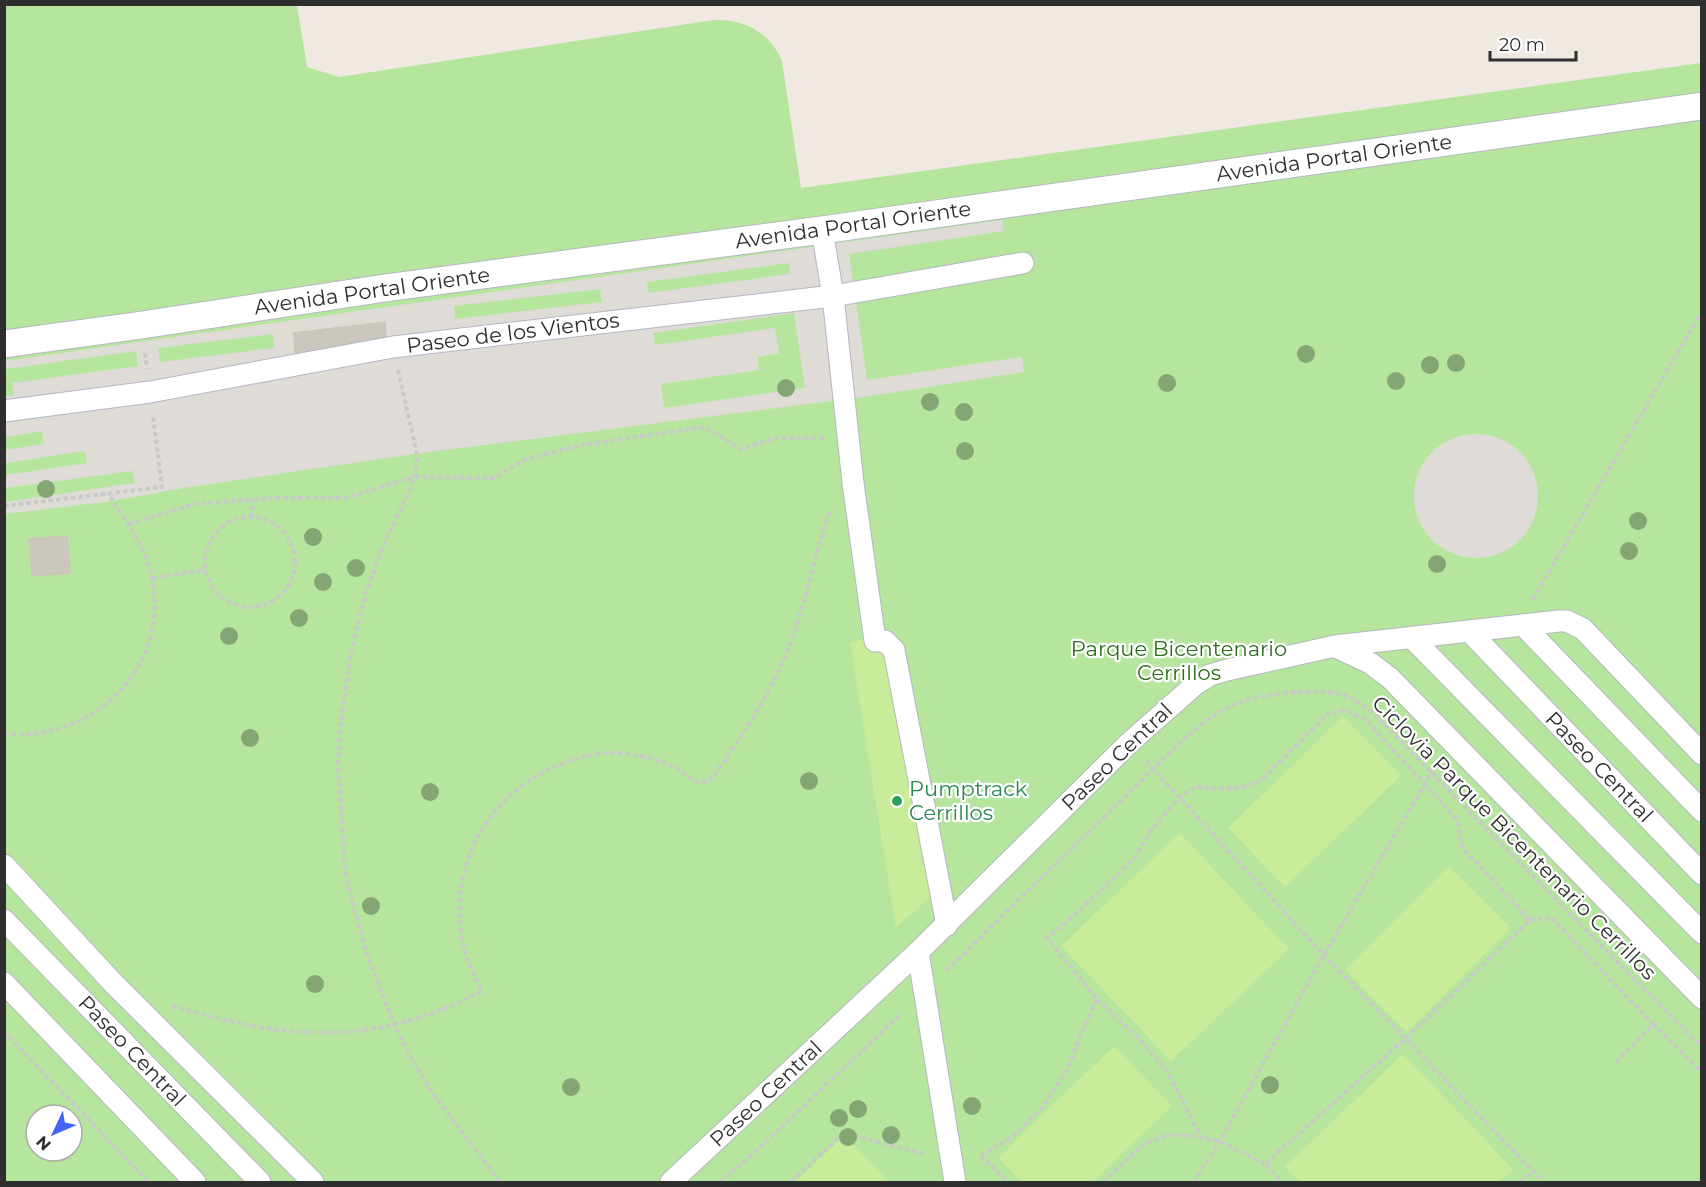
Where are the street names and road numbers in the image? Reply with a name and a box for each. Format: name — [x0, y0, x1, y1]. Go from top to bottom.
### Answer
street label: Avenida Portal Oriente — [1214, 129, 1453, 186]
street label: Avenida Portal Oriente — [733, 196, 972, 253]
street label: Avenida Portal Oriente — [252, 262, 491, 319]
street label: Paseo de los Vientos — [405, 307, 621, 358]
street label: Ciclovia Parque Bicentenario Cerrillos — [1367, 690, 1662, 985]
street label: Paseo Central — [1056, 698, 1177, 816]
street label: Paseo Central — [1540, 706, 1658, 827]
street label: Paseo Central — [73, 990, 191, 1111]
street label: Paseo Central — [704, 1035, 827, 1152]

